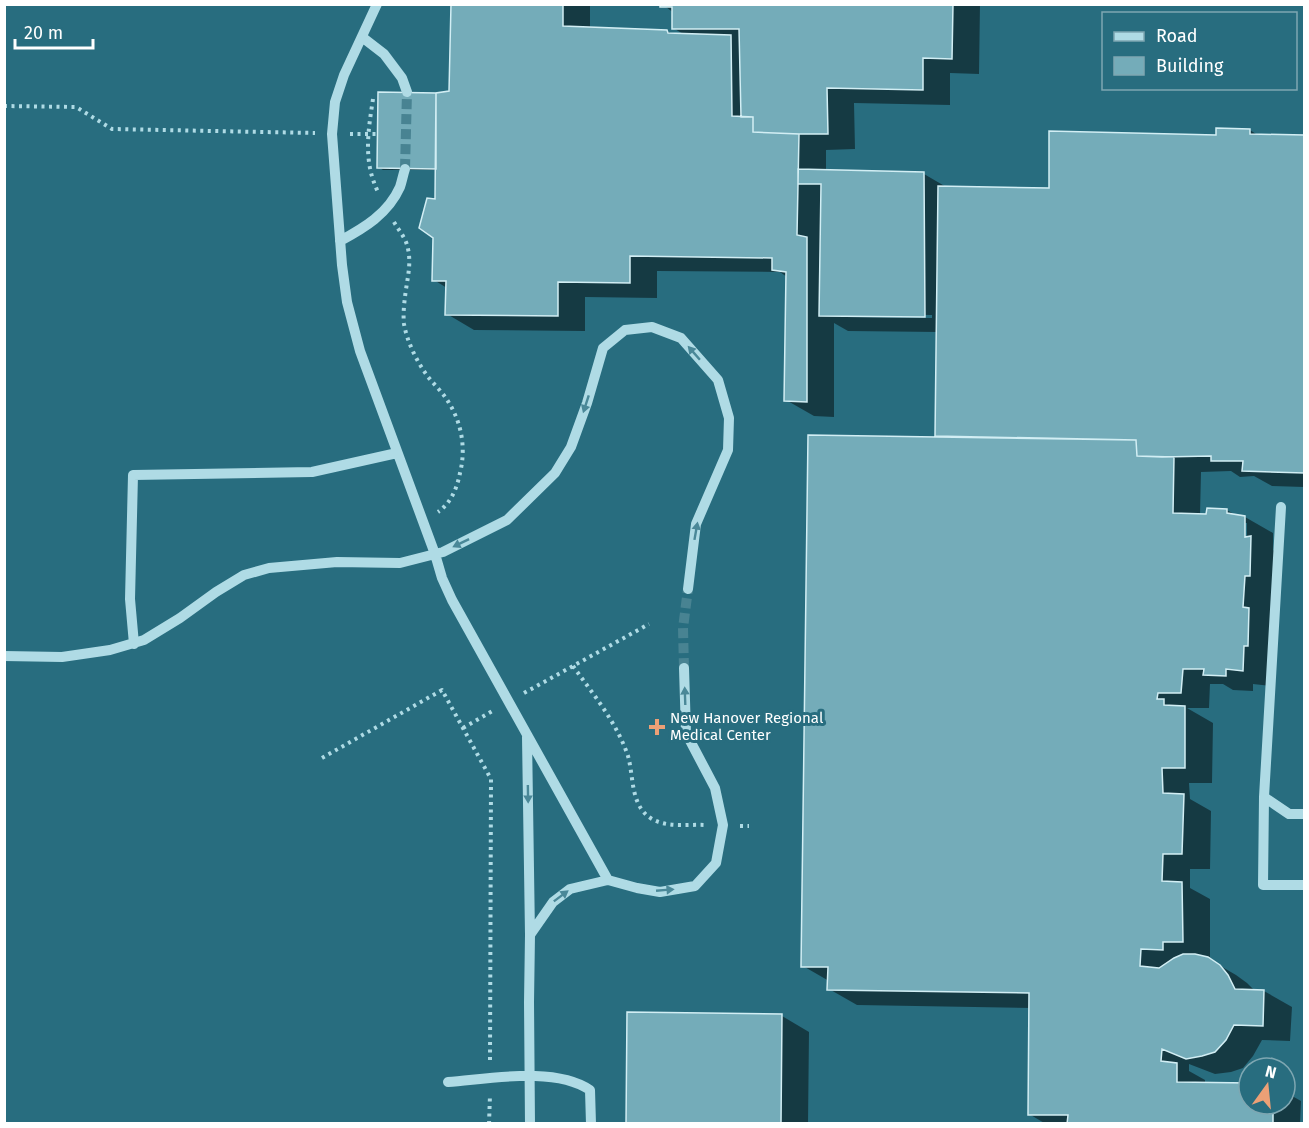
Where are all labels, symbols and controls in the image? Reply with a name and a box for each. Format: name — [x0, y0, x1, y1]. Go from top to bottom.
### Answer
scale bar — [15, 12, 93, 50]
legend — [1102, 12, 1297, 90]
text: 20 m — [24, 22, 63, 44]
text: Road — [1156, 25, 1198, 47]
text: Building — [1156, 55, 1224, 77]
one-way arrow — [688, 345, 701, 361]
one-way arrow — [581, 395, 591, 413]
one-way arrow — [691, 521, 700, 540]
one-way arrow — [453, 539, 470, 548]
one-way arrow — [681, 687, 690, 706]
place label: New Hanover Regional Medical Center — [670, 709, 824, 744]
marker: New Hanover Regional Medical Center — [648, 718, 666, 736]
one-way arrow — [523, 784, 533, 803]
one-way arrow — [655, 886, 674, 895]
one-way arrow — [553, 890, 569, 902]
north arrow — [1237, 1056, 1297, 1116]
text: N — [1263, 1061, 1278, 1083]

